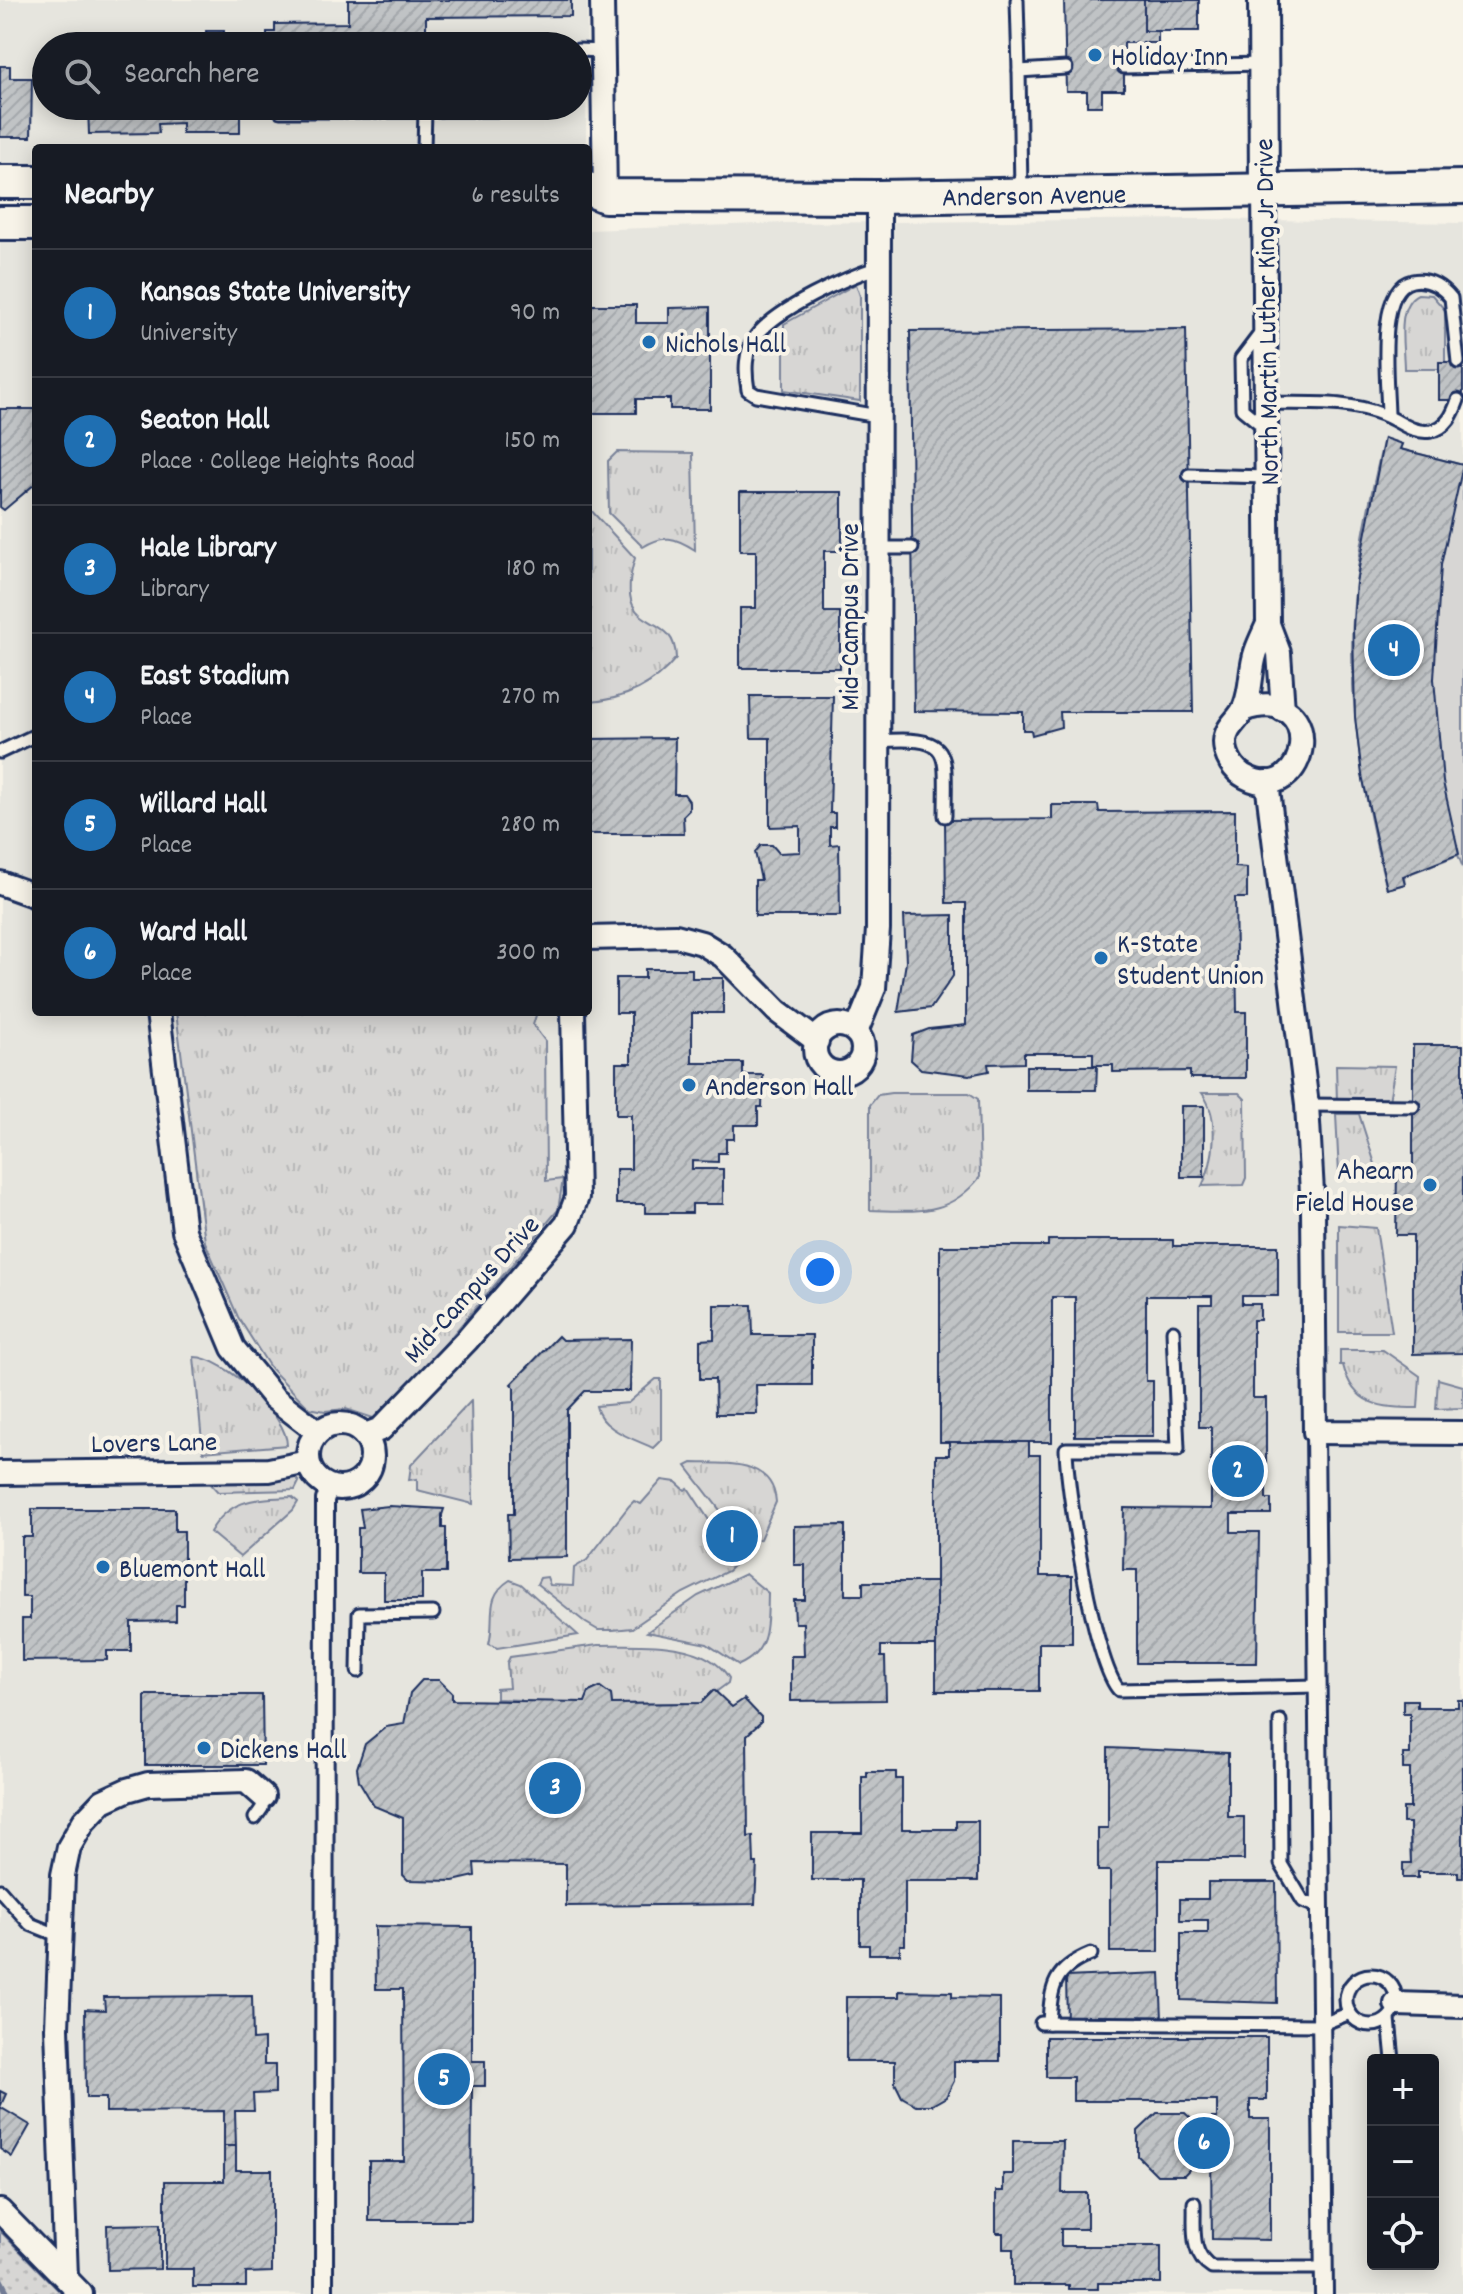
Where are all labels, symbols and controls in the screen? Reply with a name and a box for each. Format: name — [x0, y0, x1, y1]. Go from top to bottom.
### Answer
search box — [32, 32, 592, 120]
place label: Holiday Inn — [1111, 40, 1228, 80]
marker: Holiday Inn — [1086, 46, 1104, 64]
icon: search — [60, 54, 104, 98]
text: Search here — [124, 55, 260, 98]
street label: North Martin Luther King Jr Drive — [1247, 138, 1293, 486]
text: Nearby — [64, 172, 153, 221]
street label: Anderson Avenue — [942, 177, 1127, 221]
text: 6 results — [471, 178, 560, 215]
text: Kansas State University — [140, 273, 410, 316]
text: 1 — [87, 295, 93, 332]
text: 90 m — [510, 295, 560, 332]
text: University — [140, 316, 237, 353]
place label: Nichols Hall — [665, 327, 786, 367]
marker: Nichols Hall — [640, 333, 658, 351]
text: Seaton Hall — [140, 401, 269, 444]
text: 2 — [84, 423, 96, 460]
text: 150 m — [504, 423, 560, 460]
text: Place · College Heights Road — [140, 444, 415, 481]
street label: Mid-Campus Drive — [833, 523, 873, 711]
text: Hale Library — [140, 529, 276, 572]
text: 3 — [84, 551, 96, 588]
text: 180 m — [506, 551, 560, 588]
text: Library — [140, 572, 209, 609]
pin: 4 — [1368, 620, 1420, 680]
text: East Stadium — [140, 657, 290, 700]
text: 4 — [85, 679, 95, 716]
text: 270 m — [501, 679, 560, 716]
text: Place — [140, 700, 192, 737]
text: Willard Hall — [140, 785, 267, 828]
text: 5 — [84, 807, 96, 844]
text: 280 m — [500, 807, 560, 844]
text: Place — [140, 828, 192, 865]
text: Ward Hall — [140, 913, 247, 956]
place label: K-State Student Union — [1117, 927, 1264, 999]
text: 6 — [84, 935, 96, 972]
text: 300 m — [496, 935, 560, 972]
marker: K-State Student Union — [1092, 949, 1110, 967]
text: Place — [140, 956, 192, 993]
place label: Anderson Hall — [705, 1070, 854, 1110]
marker: Anderson Hall — [680, 1076, 698, 1094]
place label: Ahearn Field House — [1295, 1154, 1414, 1226]
marker: Ahearn Field House — [1421, 1176, 1439, 1194]
street label: Mid-Campus Drive — [396, 1208, 551, 1374]
your location — [800, 1252, 840, 1292]
street label: Lovers Lane — [91, 1425, 218, 1467]
pin: 2 — [1212, 1441, 1264, 1501]
pin: 1 — [706, 1506, 758, 1566]
place label: Bluemont Hall — [119, 1552, 266, 1592]
marker: Bluemont Hall — [94, 1558, 112, 1576]
place label: Dickens Hall — [220, 1733, 347, 1773]
marker: Dickens Hall — [195, 1739, 213, 1757]
pin: 3 — [529, 1758, 581, 1818]
pin: 5 — [418, 2049, 470, 2109]
map controls — [1367, 2054, 1439, 2270]
button: + — [1367, 2054, 1439, 2126]
pin: 6 — [1178, 2113, 1230, 2173]
button: − — [1367, 2126, 1439, 2198]
button: locate — [1367, 2198, 1439, 2270]

